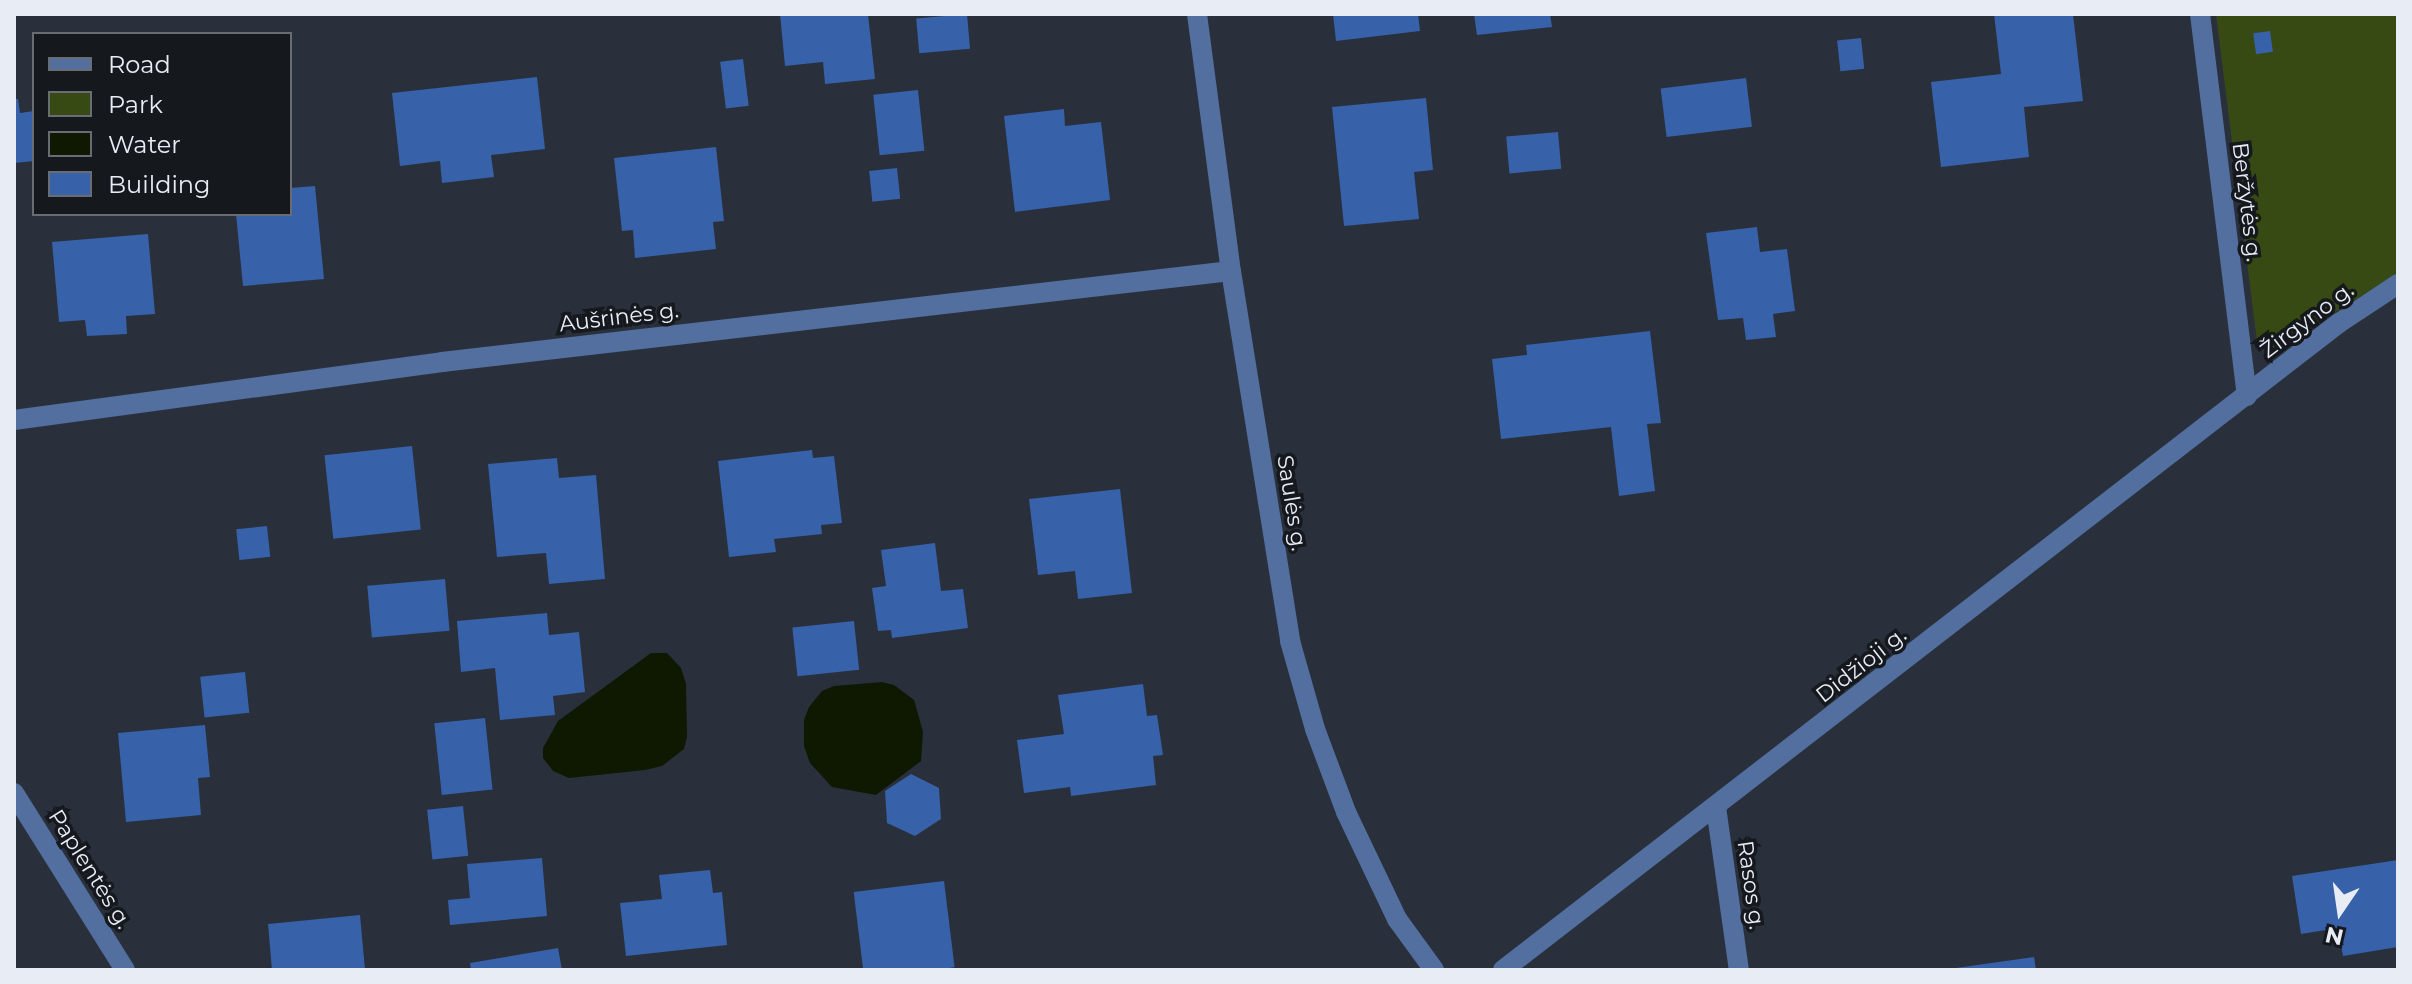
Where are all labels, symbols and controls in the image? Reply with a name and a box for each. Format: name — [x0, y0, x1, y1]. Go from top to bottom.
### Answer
legend — [32, 32, 292, 216]
text: Road — [108, 50, 171, 79]
text: Park — [108, 90, 163, 119]
text: Water — [108, 130, 181, 159]
street label: Beržytės g. — [2227, 141, 2267, 263]
text: Building — [108, 170, 211, 199]
street label: Žirgyno g. — [2255, 276, 2359, 364]
street label: Aušrinės g. — [558, 297, 680, 337]
street label: Saulės g. — [1271, 453, 1313, 553]
street label: Didžioji g. — [1811, 622, 1911, 708]
street label: Paplentės g. — [43, 805, 137, 933]
street label: Rasos g. — [1732, 839, 1770, 931]
north arrow — [2300, 872, 2380, 952]
text: N — [2323, 921, 2346, 951]

